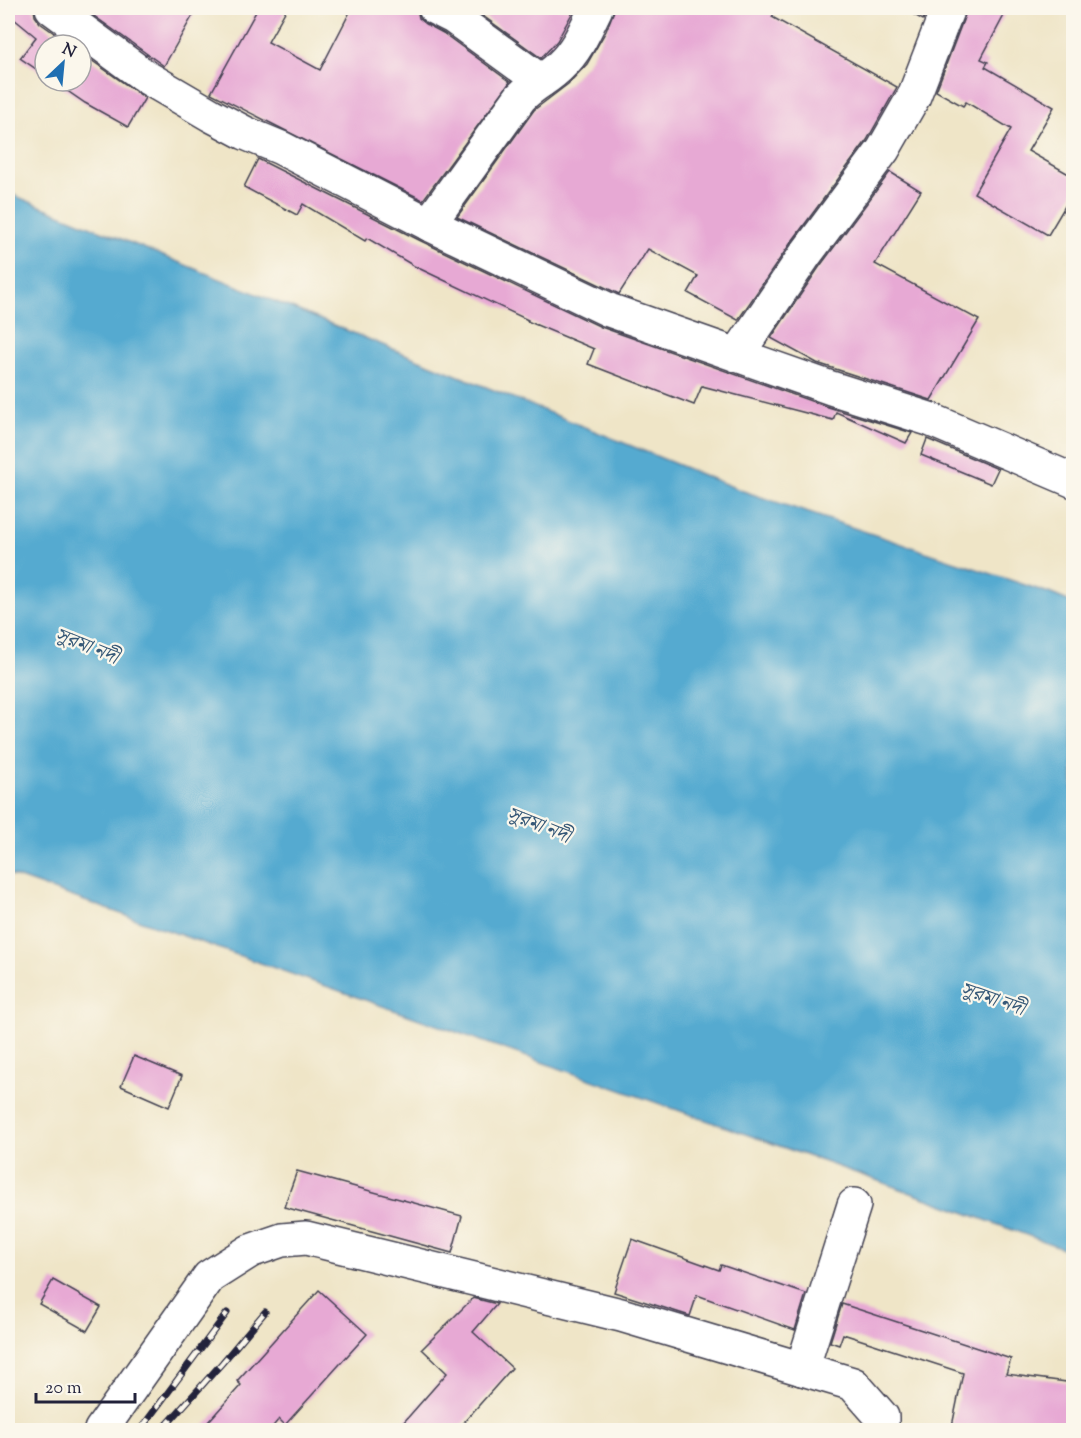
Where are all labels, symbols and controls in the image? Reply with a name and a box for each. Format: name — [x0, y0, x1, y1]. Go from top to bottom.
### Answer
north arrow — [33, 33, 93, 93]
text: N — [58, 39, 79, 65]
water label: সুরমা নদী — [50, 622, 124, 674]
water label: সুরমা নদী — [502, 801, 576, 853]
water label: সুরমা নদী — [956, 976, 1030, 1025]
scale bar — [36, 1366, 135, 1404]
text: 20 m — [45, 1376, 82, 1402]

